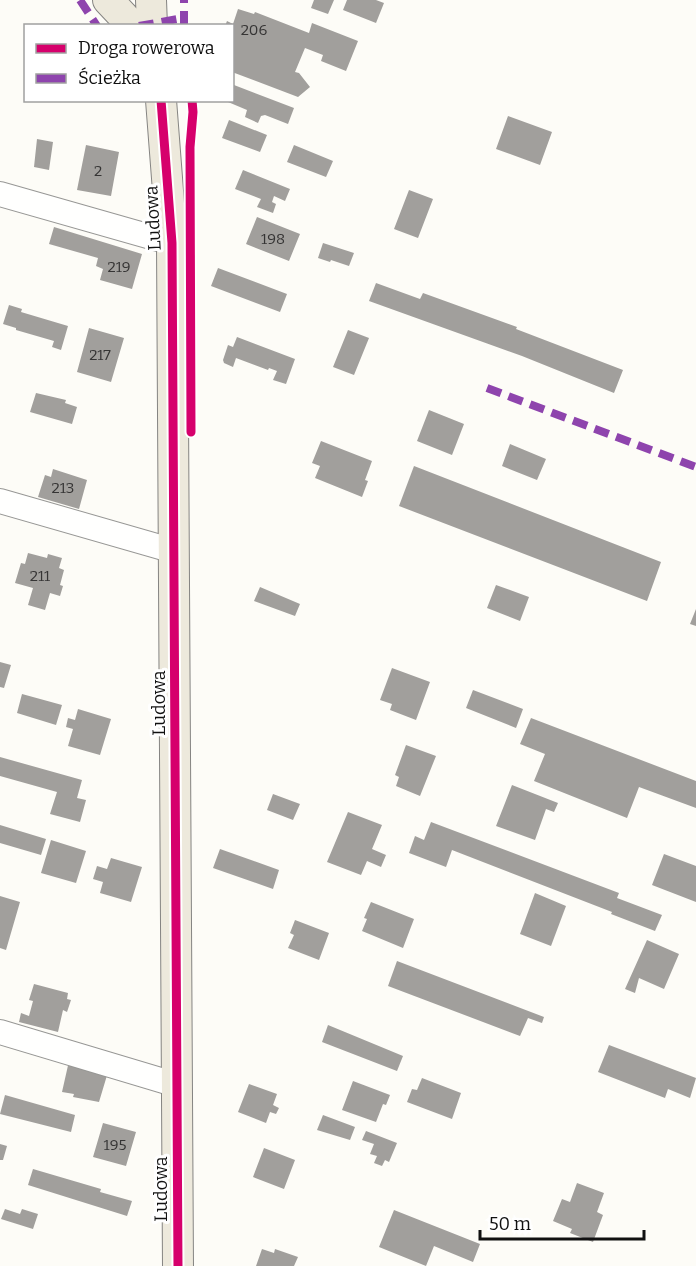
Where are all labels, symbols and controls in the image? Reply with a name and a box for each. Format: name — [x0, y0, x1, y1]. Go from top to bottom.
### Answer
house number: 206 — [241, 21, 267, 39]
legend — [24, 24, 234, 102]
text: Droga rowerowa — [78, 37, 215, 59]
text: Ścieżka — [78, 67, 141, 89]
house number: 2 — [94, 162, 102, 180]
street label: Ludowa — [140, 185, 166, 251]
house number: 198 — [261, 230, 285, 248]
house number: 219 — [107, 258, 131, 276]
house number: 217 — [89, 346, 111, 364]
house number: 213 — [52, 479, 74, 497]
house number: 211 — [30, 567, 50, 585]
street label: Ludowa — [148, 670, 170, 736]
house number: 195 — [104, 1136, 126, 1154]
street label: Ludowa — [150, 1156, 172, 1222]
scale bar — [480, 1203, 644, 1241]
text: 50 m — [489, 1213, 531, 1235]

